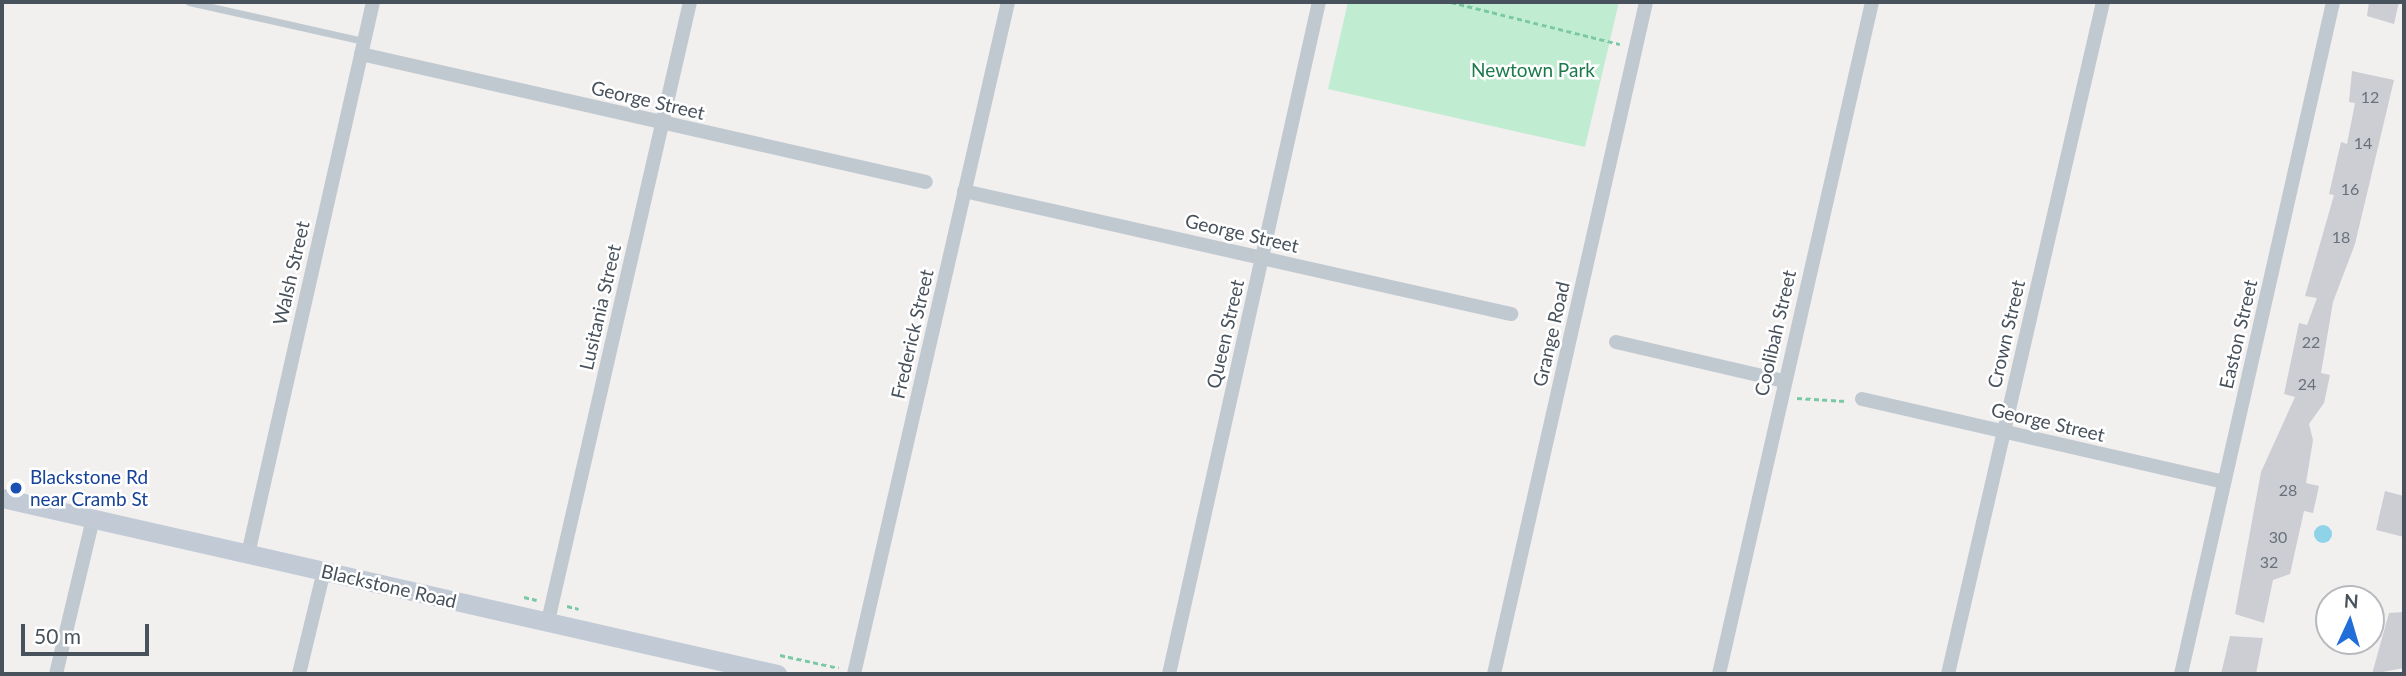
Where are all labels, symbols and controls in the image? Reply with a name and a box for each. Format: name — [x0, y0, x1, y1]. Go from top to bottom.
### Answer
park label: Newtown Park — [1471, 59, 1595, 81]
street label: George Street — [589, 76, 707, 124]
house number: 12 — [2361, 87, 2379, 107]
house number: 14 — [2354, 133, 2372, 153]
house number: 16 — [2341, 179, 2359, 199]
street label: George Street — [1183, 209, 1301, 257]
street label: Walsh Street — [268, 219, 314, 327]
house number: 18 — [2332, 227, 2350, 247]
street label: Lusitania Street — [574, 242, 626, 372]
street label: Frederick Street — [886, 267, 938, 401]
street label: Coolibah Street — [1749, 268, 1801, 398]
street label: Queen Street — [1201, 277, 1249, 391]
street label: Easton Street — [2214, 277, 2262, 391]
street label: Crown Street — [1982, 278, 2030, 390]
street label: Grange Road — [1528, 279, 1574, 389]
house number: 22 — [2302, 332, 2320, 352]
house number: 24 — [2298, 374, 2316, 394]
street label: George Street — [1989, 398, 2107, 446]
place label: Blackstone Rd near Cramb St — [30, 466, 149, 510]
marker: Blackstone Rd near Cramb St — [8, 480, 24, 496]
house number: 28 — [2279, 480, 2297, 500]
house number: 30 — [2269, 527, 2287, 547]
house number: 32 — [2260, 552, 2278, 572]
street label: Blackstone Road — [319, 559, 459, 613]
north arrow — [2315, 585, 2385, 655]
text: N — [2343, 589, 2359, 613]
scale bar — [24, 610, 152, 654]
text: 50 m — [34, 623, 81, 648]

